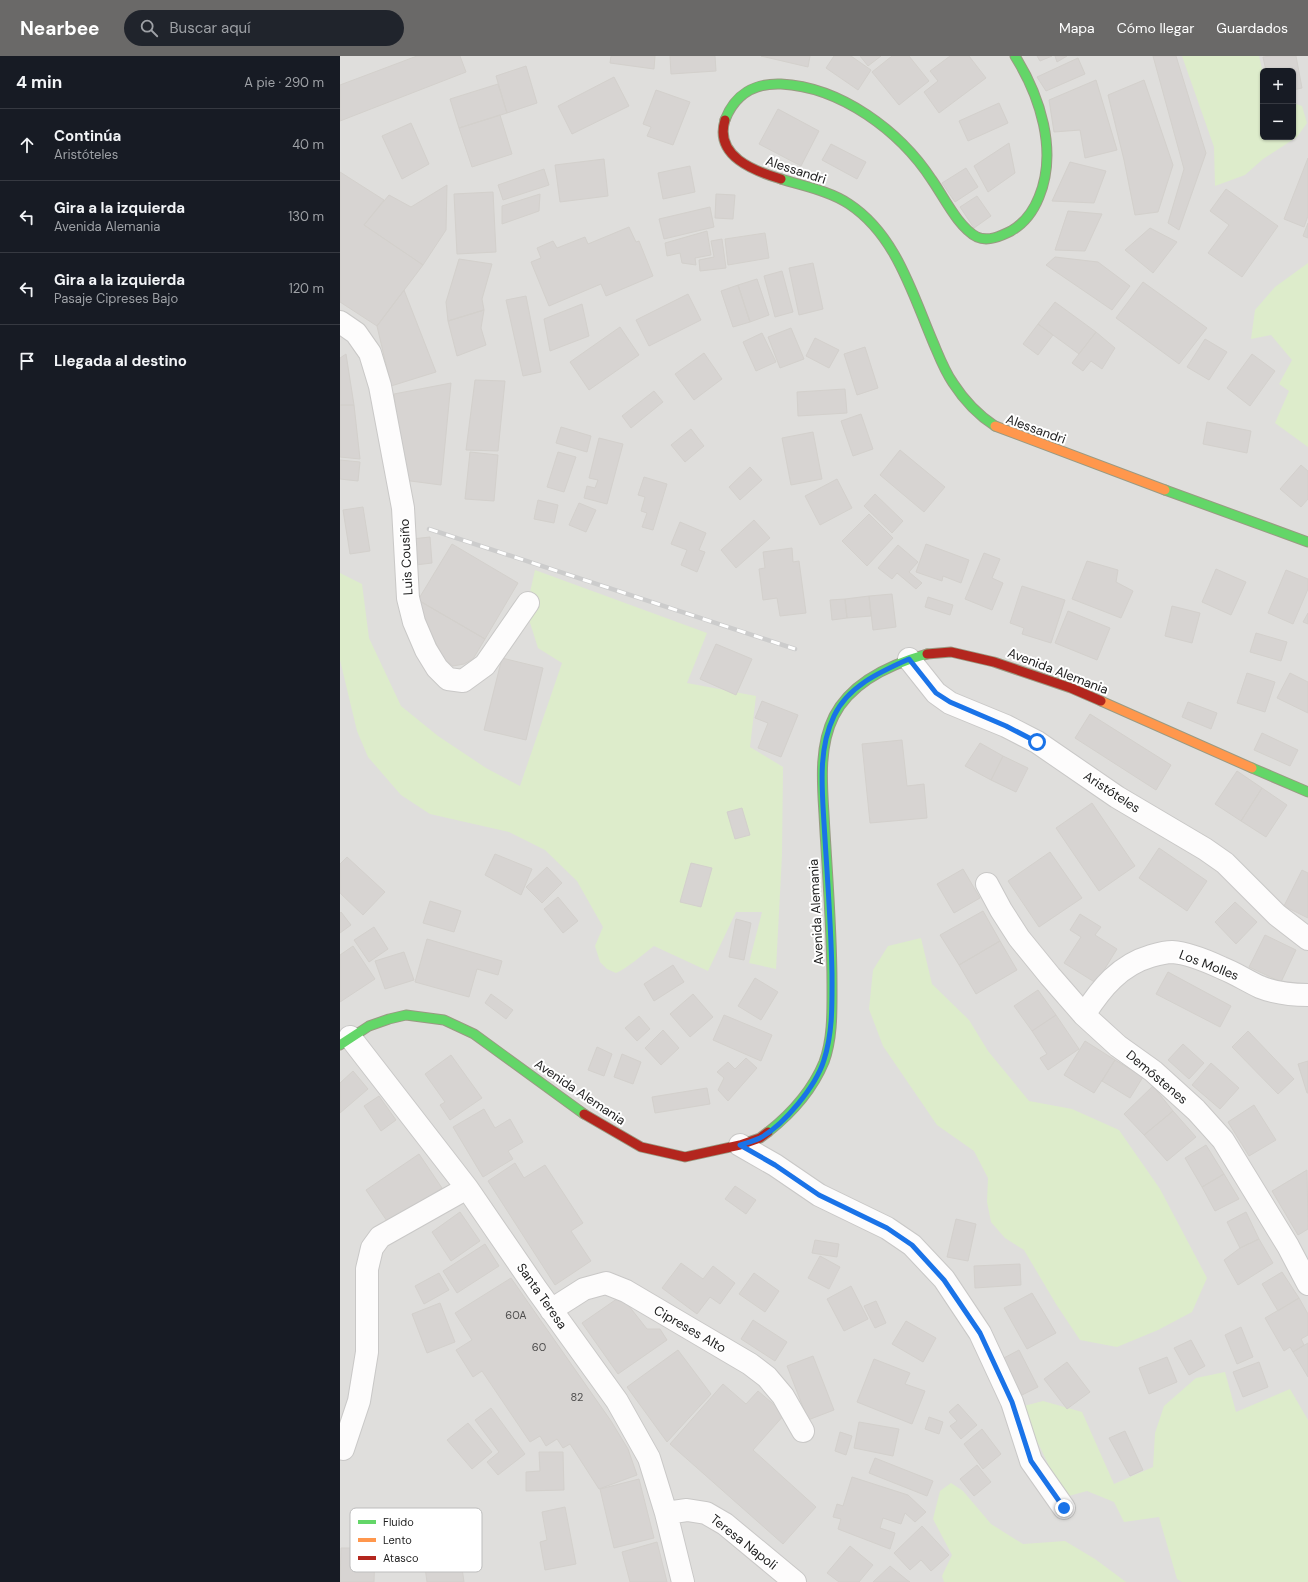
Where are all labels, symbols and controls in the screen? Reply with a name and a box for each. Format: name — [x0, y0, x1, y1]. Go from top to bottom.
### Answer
search box — [124, 10, 404, 46]
text: Nearbee — [20, 16, 100, 41]
icon: search — [138, 17, 160, 39]
text: Buscar aquí — [170, 18, 250, 38]
text: Mapa — [1059, 19, 1095, 37]
text: Cómo llegar — [1117, 19, 1194, 37]
text: Guardados — [1216, 19, 1288, 37]
map controls — [1260, 68, 1296, 140]
button: + — [1260, 68, 1296, 104]
text: 4 min — [16, 71, 62, 93]
text: A pie · 290 m — [244, 74, 324, 91]
button: − — [1260, 104, 1296, 140]
text: Continúa — [54, 126, 121, 146]
icon: ahead — [16, 134, 38, 156]
text: 40 m — [292, 136, 324, 153]
text: Aristóteles — [54, 146, 118, 163]
street label: Alessandri — [764, 152, 828, 188]
text: Gira a la izquierda — [54, 198, 185, 218]
icon: left — [16, 206, 38, 228]
text: 130 m — [288, 208, 324, 225]
text: Avenida Alemania — [54, 218, 160, 235]
text: Gira a la izquierda — [54, 270, 185, 290]
icon: left — [16, 278, 38, 300]
text: 120 m — [289, 280, 324, 297]
text: Pasaje Cipreses Bajo — [54, 290, 178, 307]
icon: arrive — [16, 350, 38, 372]
text: Llegada al destino — [54, 351, 187, 371]
street label: Alessandri — [1004, 410, 1068, 448]
street label: Luis Cousiño — [395, 518, 416, 596]
street label: Avenida Alemania — [1005, 644, 1111, 698]
route start — [1028, 733, 1046, 751]
street label: Aristóteles — [1080, 767, 1144, 817]
street label: Avenida Alemania — [805, 858, 827, 966]
street label: Los Molles — [1177, 946, 1241, 984]
street label: Demóstenes — [1123, 1046, 1191, 1108]
street label: Avenida Alemania — [531, 1055, 629, 1129]
street label: Santa Teresa — [513, 1260, 571, 1332]
street label: Cipreses Alto — [651, 1301, 729, 1357]
house number: 60A — [505, 1308, 527, 1322]
house number: 60 — [532, 1340, 546, 1354]
house number: 82 — [571, 1390, 583, 1404]
route end — [1055, 1499, 1073, 1517]
legend — [350, 1508, 482, 1572]
street label: Teresa Napoli — [707, 1511, 781, 1573]
text: Fluido — [383, 1515, 414, 1529]
text: Lento — [383, 1533, 412, 1547]
text: Atasco — [383, 1551, 418, 1565]

